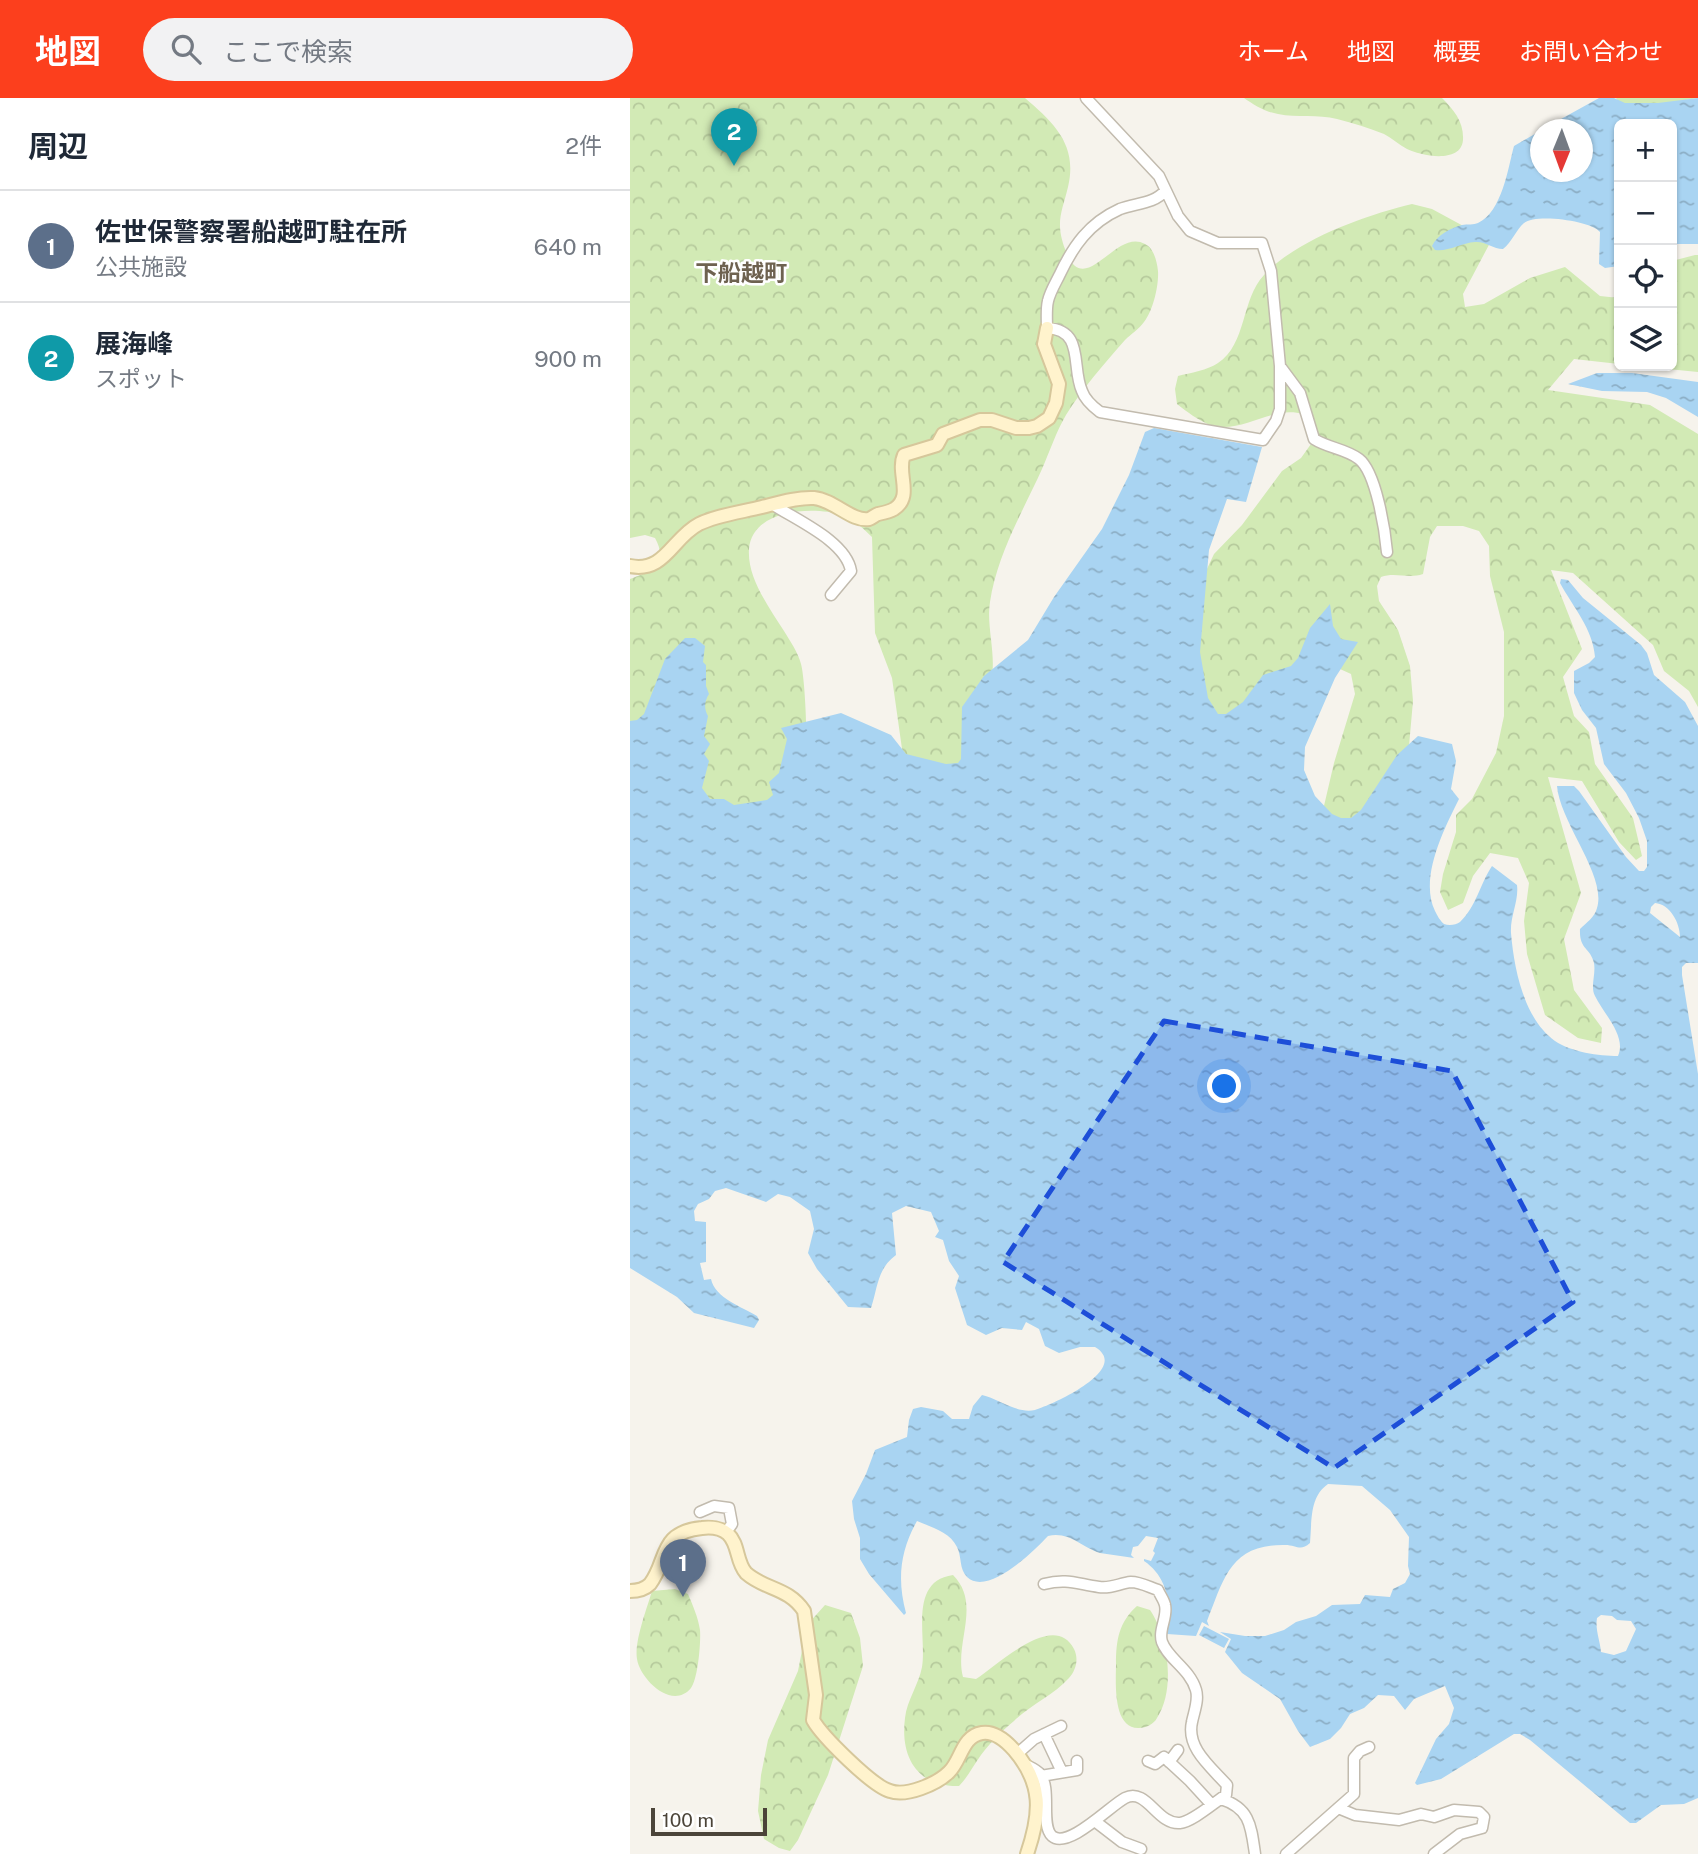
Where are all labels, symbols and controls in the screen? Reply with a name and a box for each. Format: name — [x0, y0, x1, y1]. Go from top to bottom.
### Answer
search box — [143, 18, 633, 81]
icon: search — [167, 30, 205, 68]
text: 地図 — [35, 32, 101, 70]
text: ここで検索 — [223, 36, 353, 67]
text: ホーム — [1238, 37, 1309, 65]
text: 地図 — [1347, 37, 1395, 65]
text: 概要 — [1433, 37, 1481, 65]
text: お問い合わせ — [1519, 37, 1663, 65]
pin: 2 — [711, 108, 757, 166]
north arrow — [1530, 119, 1593, 182]
map controls — [1614, 119, 1677, 371]
button: + — [1614, 119, 1677, 182]
text: 周辺 — [28, 128, 88, 164]
text: 2件 — [565, 132, 602, 159]
button: − — [1614, 182, 1677, 245]
text: 佐世保警察署船越町駐在所 — [95, 216, 407, 247]
text: 1 — [46, 233, 56, 260]
text: 640 m — [534, 233, 602, 260]
button: locate — [1614, 245, 1677, 308]
text: 公共施設 — [95, 253, 187, 280]
district label: 下船越町 — [695, 259, 787, 286]
button: layers — [1614, 308, 1677, 371]
text: 展海峰 — [95, 328, 173, 359]
text: 2 — [44, 345, 58, 372]
text: 900 m — [534, 345, 602, 372]
text: スポット — [95, 365, 187, 392]
your location — [1207, 1069, 1241, 1103]
pin: 1 — [660, 1539, 706, 1597]
scale bar — [651, 1805, 766, 1837]
text: 100 m — [662, 1809, 714, 1831]

